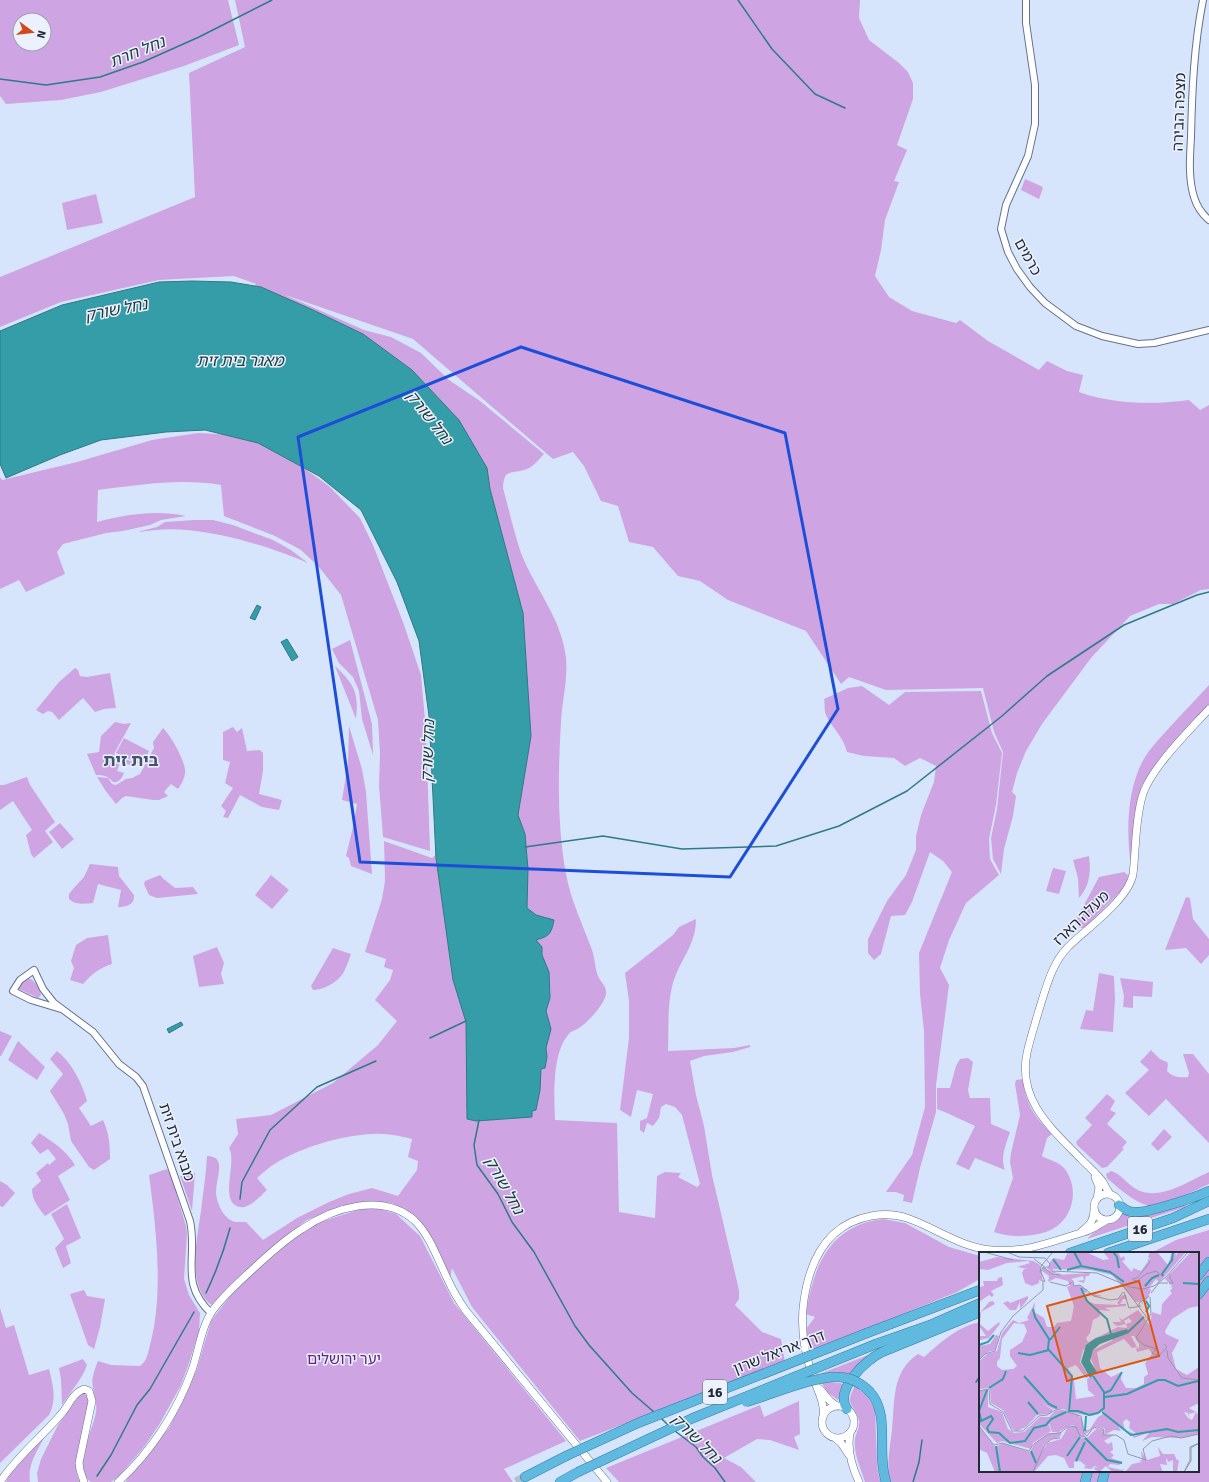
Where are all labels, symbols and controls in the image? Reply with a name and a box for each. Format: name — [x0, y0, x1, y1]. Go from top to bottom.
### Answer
north arrow — [12, 12, 52, 52]
text: N — [34, 29, 48, 40]
water label: נחל חרת — [107, 31, 169, 72]
street label: מצפה הבירה — [1169, 72, 1189, 152]
street label: כרמים — [1011, 235, 1046, 279]
water label: נחל שורק — [83, 294, 150, 326]
water label: מאגר בית זית — [196, 351, 285, 371]
water label: נחל שורק — [402, 387, 457, 449]
water label: נחל שורק — [417, 718, 439, 783]
district label: בית זית — [103, 750, 159, 771]
street label: מעלה הארז — [1049, 887, 1113, 949]
street label: מבוא בית זית — [155, 1101, 199, 1184]
water label: נחל שורק — [480, 1153, 529, 1219]
road number: 16 — [1128, 1217, 1152, 1241]
inset map — [979, 1252, 1199, 1472]
street label: דרך אריאל שרון — [730, 1326, 828, 1378]
park label: יער ירושלים — [307, 1350, 381, 1368]
road number: 16 — [703, 1380, 727, 1404]
water label: נחל שורק — [667, 1409, 726, 1469]

